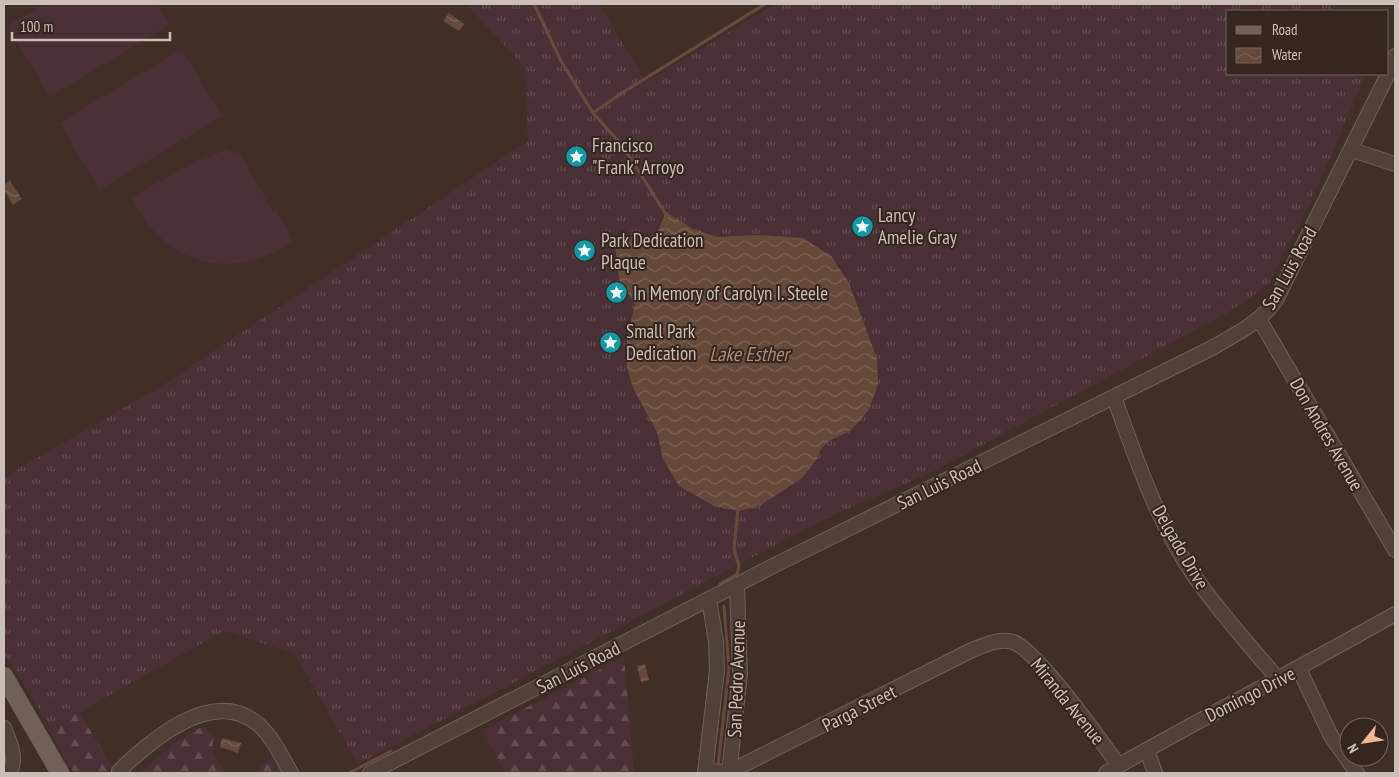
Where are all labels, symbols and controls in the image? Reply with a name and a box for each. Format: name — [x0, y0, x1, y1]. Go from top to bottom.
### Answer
scale bar — [12, 10, 170, 42]
legend — [1226, 10, 1389, 75]
text: 100 m — [20, 17, 53, 36]
text: Road — [1272, 20, 1298, 39]
text: Water — [1272, 45, 1303, 64]
place label: Francisco "Frank" Arroyo — [592, 133, 684, 179]
place icon: Francisco "Frank" Arroyo — [564, 144, 588, 168]
place label: Lancy Amelie Gray — [878, 203, 958, 249]
place icon: Lancy Amelie Gray — [850, 214, 874, 238]
street label: San Luis Road — [1256, 222, 1322, 314]
place label: Park Dedication Plaque — [601, 228, 703, 274]
place icon: Park Dedication Plaque — [573, 239, 597, 263]
place icon: In Memory of Carolyn I. Steele — [605, 281, 629, 305]
place label: In Memory of Carolyn I. Steele — [633, 281, 828, 305]
place label: Small Park Dedication — [626, 319, 696, 365]
place icon: Small Park Dedication — [598, 330, 622, 354]
water label: Lake Esther — [709, 341, 791, 367]
street label: Don Andres Avenue — [1285, 373, 1369, 495]
street label: San Luis Road — [893, 453, 985, 515]
street label: Delgado Drive — [1147, 501, 1215, 593]
street label: San Pedro Avenue — [722, 620, 750, 738]
street label: San Luis Road — [532, 636, 624, 698]
street label: Miranda Avenue — [1026, 653, 1110, 749]
street label: Domingo Drive — [1201, 661, 1299, 727]
street label: Parga Street — [818, 679, 901, 737]
north arrow — [1339, 717, 1389, 767]
text: N — [1343, 741, 1362, 756]

